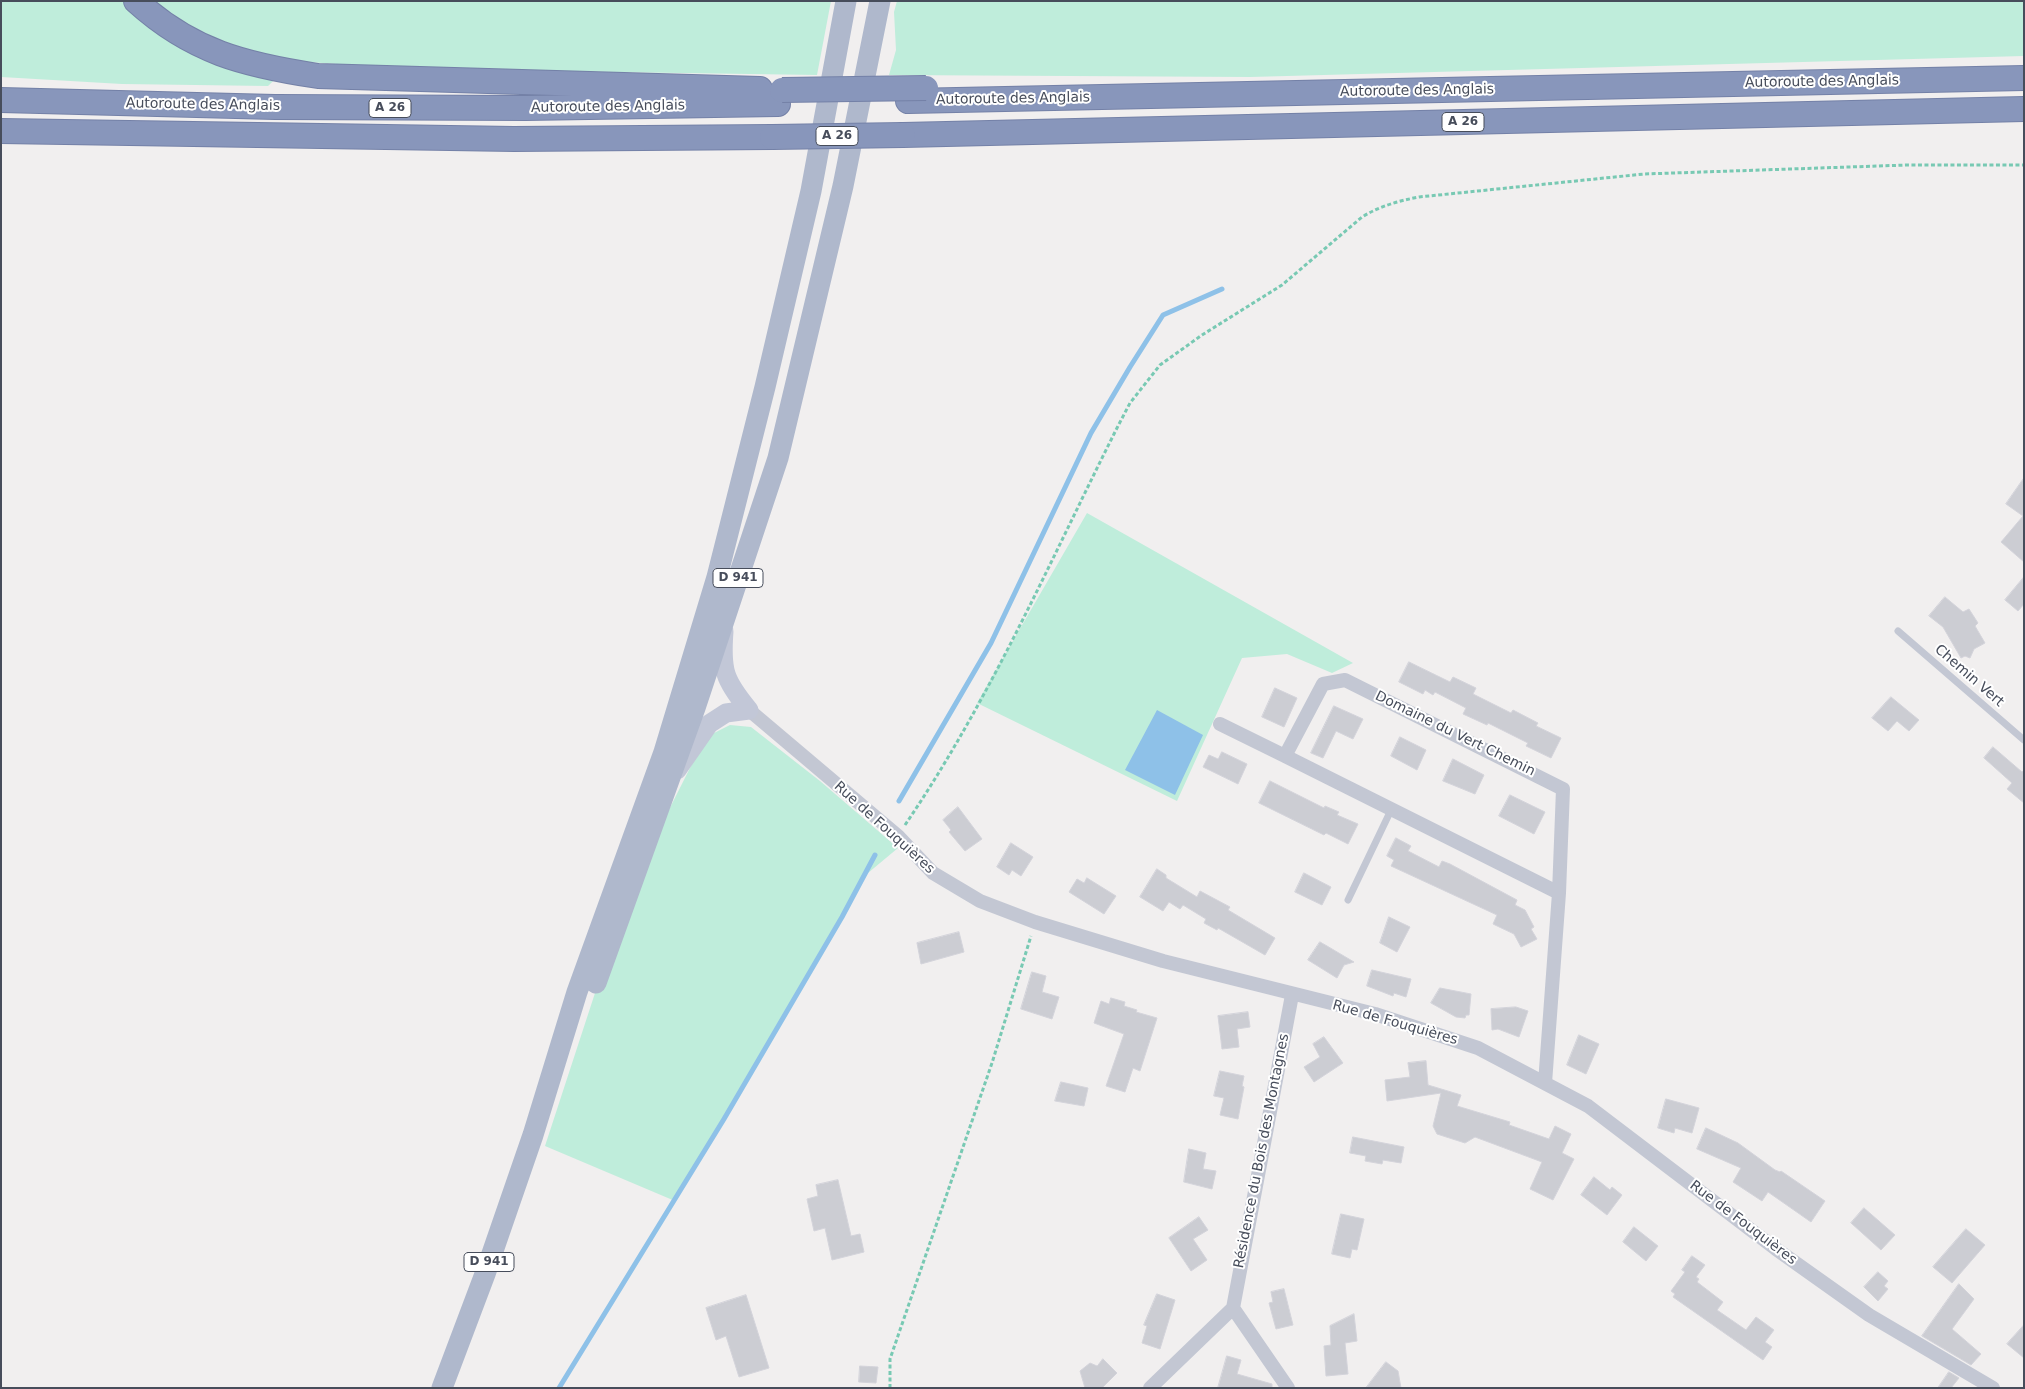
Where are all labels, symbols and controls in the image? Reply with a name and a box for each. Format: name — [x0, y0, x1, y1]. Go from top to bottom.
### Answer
street label: Autoroute des Anglais — [1745, 72, 1899, 92]
street label: Autoroute des Anglais — [1340, 81, 1494, 101]
street label: Autoroute des Anglais — [936, 89, 1090, 109]
street label: Autoroute des Anglais — [126, 95, 280, 115]
street label: Autoroute des Anglais — [531, 97, 685, 117]
road number: A 26 — [369, 99, 411, 118]
road number: A 26 — [1442, 112, 1484, 132]
road number: A 26 — [816, 126, 858, 146]
road number: D 941 — [713, 568, 763, 588]
street label: Chemin Vert — [1931, 641, 2007, 711]
street label: Domaine du Vert Chemin — [1372, 688, 1538, 780]
street label: Rue de Fouquières — [830, 778, 938, 878]
street label: Rue de Fouquières — [1330, 997, 1460, 1049]
street label: Résidence du Bois des Montagnes — [1231, 1032, 1293, 1270]
street label: Rue de Fouquières — [1686, 1177, 1800, 1269]
road number: D 941 — [464, 1252, 514, 1272]

